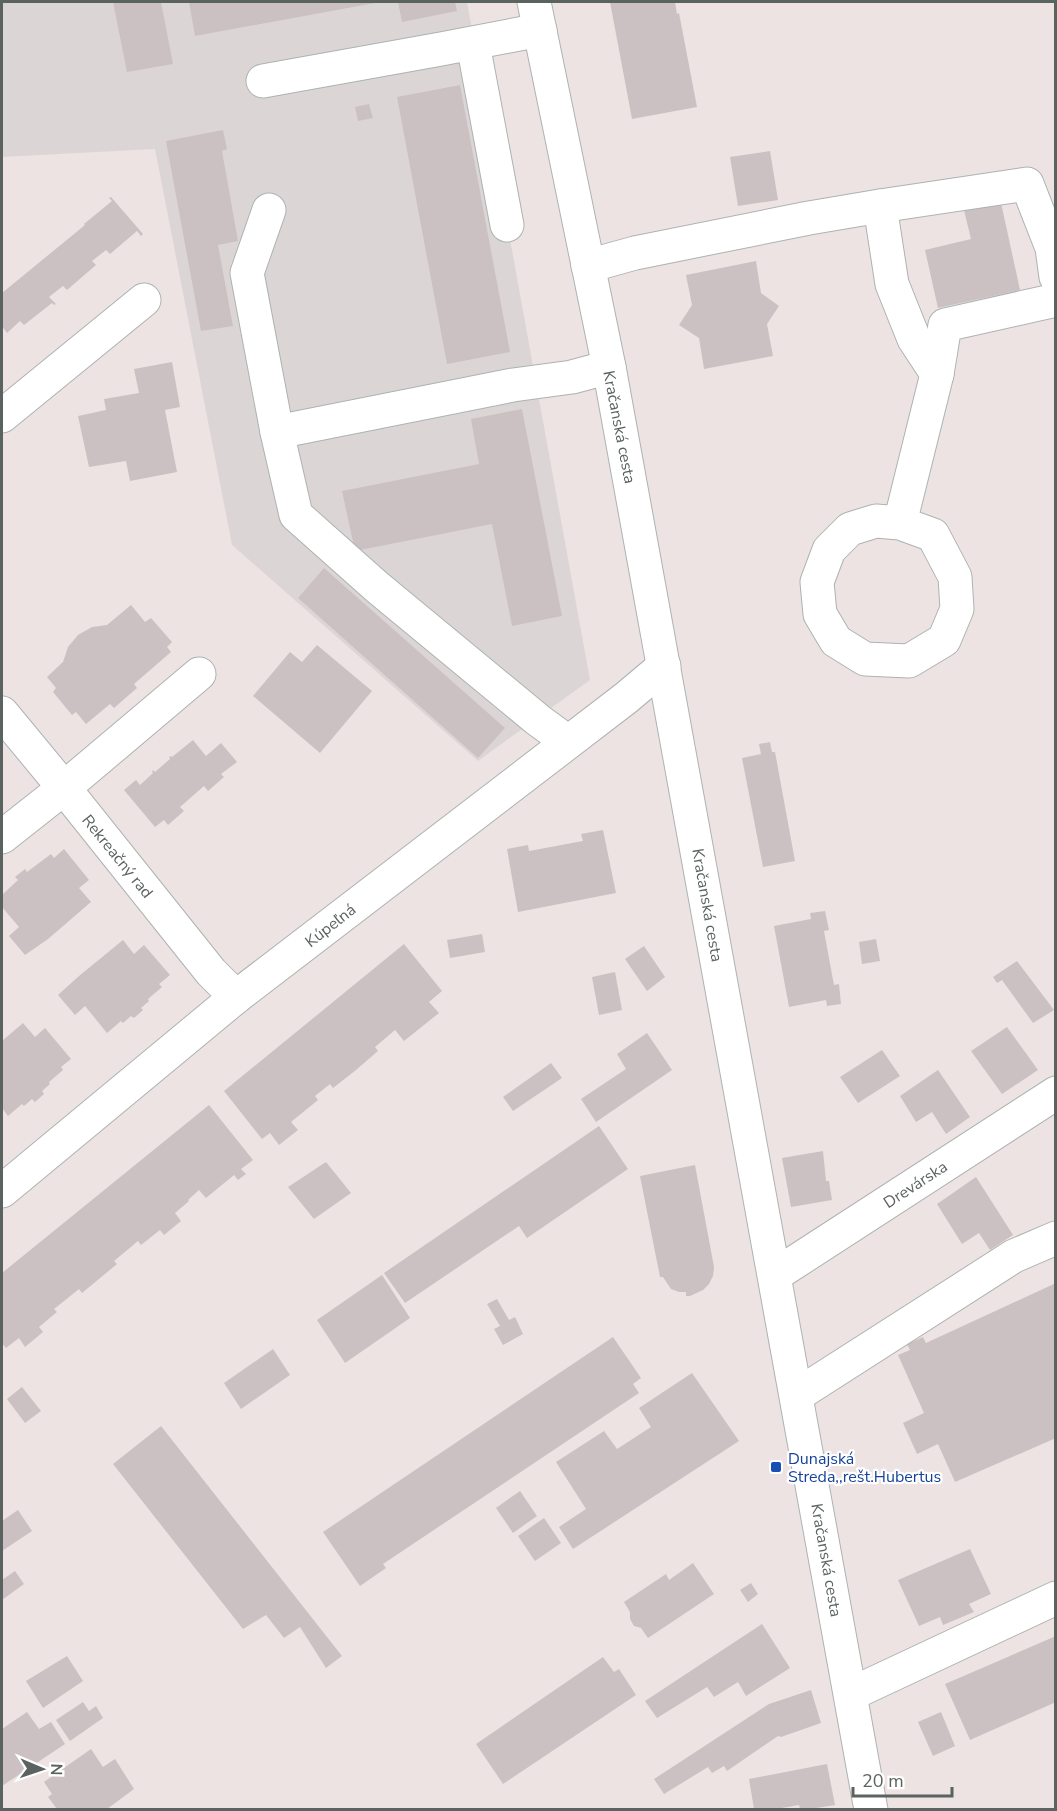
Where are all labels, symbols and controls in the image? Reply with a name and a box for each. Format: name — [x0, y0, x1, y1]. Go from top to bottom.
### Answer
street label: Kračanská cesta — [597, 369, 641, 486]
street label: Rekreačný rad — [77, 810, 158, 903]
street label: Kračanská cesta — [686, 847, 728, 964]
street label: Kúpeľná — [301, 899, 361, 953]
street label: Drevárska — [879, 1156, 952, 1214]
place label: Dunajská Streda,,rešt.Hubertus — [788, 1448, 941, 1488]
marker: Dunajská Streda,,rešt.Hubertus — [769, 1460, 783, 1474]
street label: Kračanská cesta — [805, 1502, 847, 1619]
north arrow — [12, 1739, 72, 1799]
scale bar — [853, 1760, 952, 1798]
text: N — [45, 1763, 67, 1776]
text: 20 m — [862, 1769, 904, 1793]

